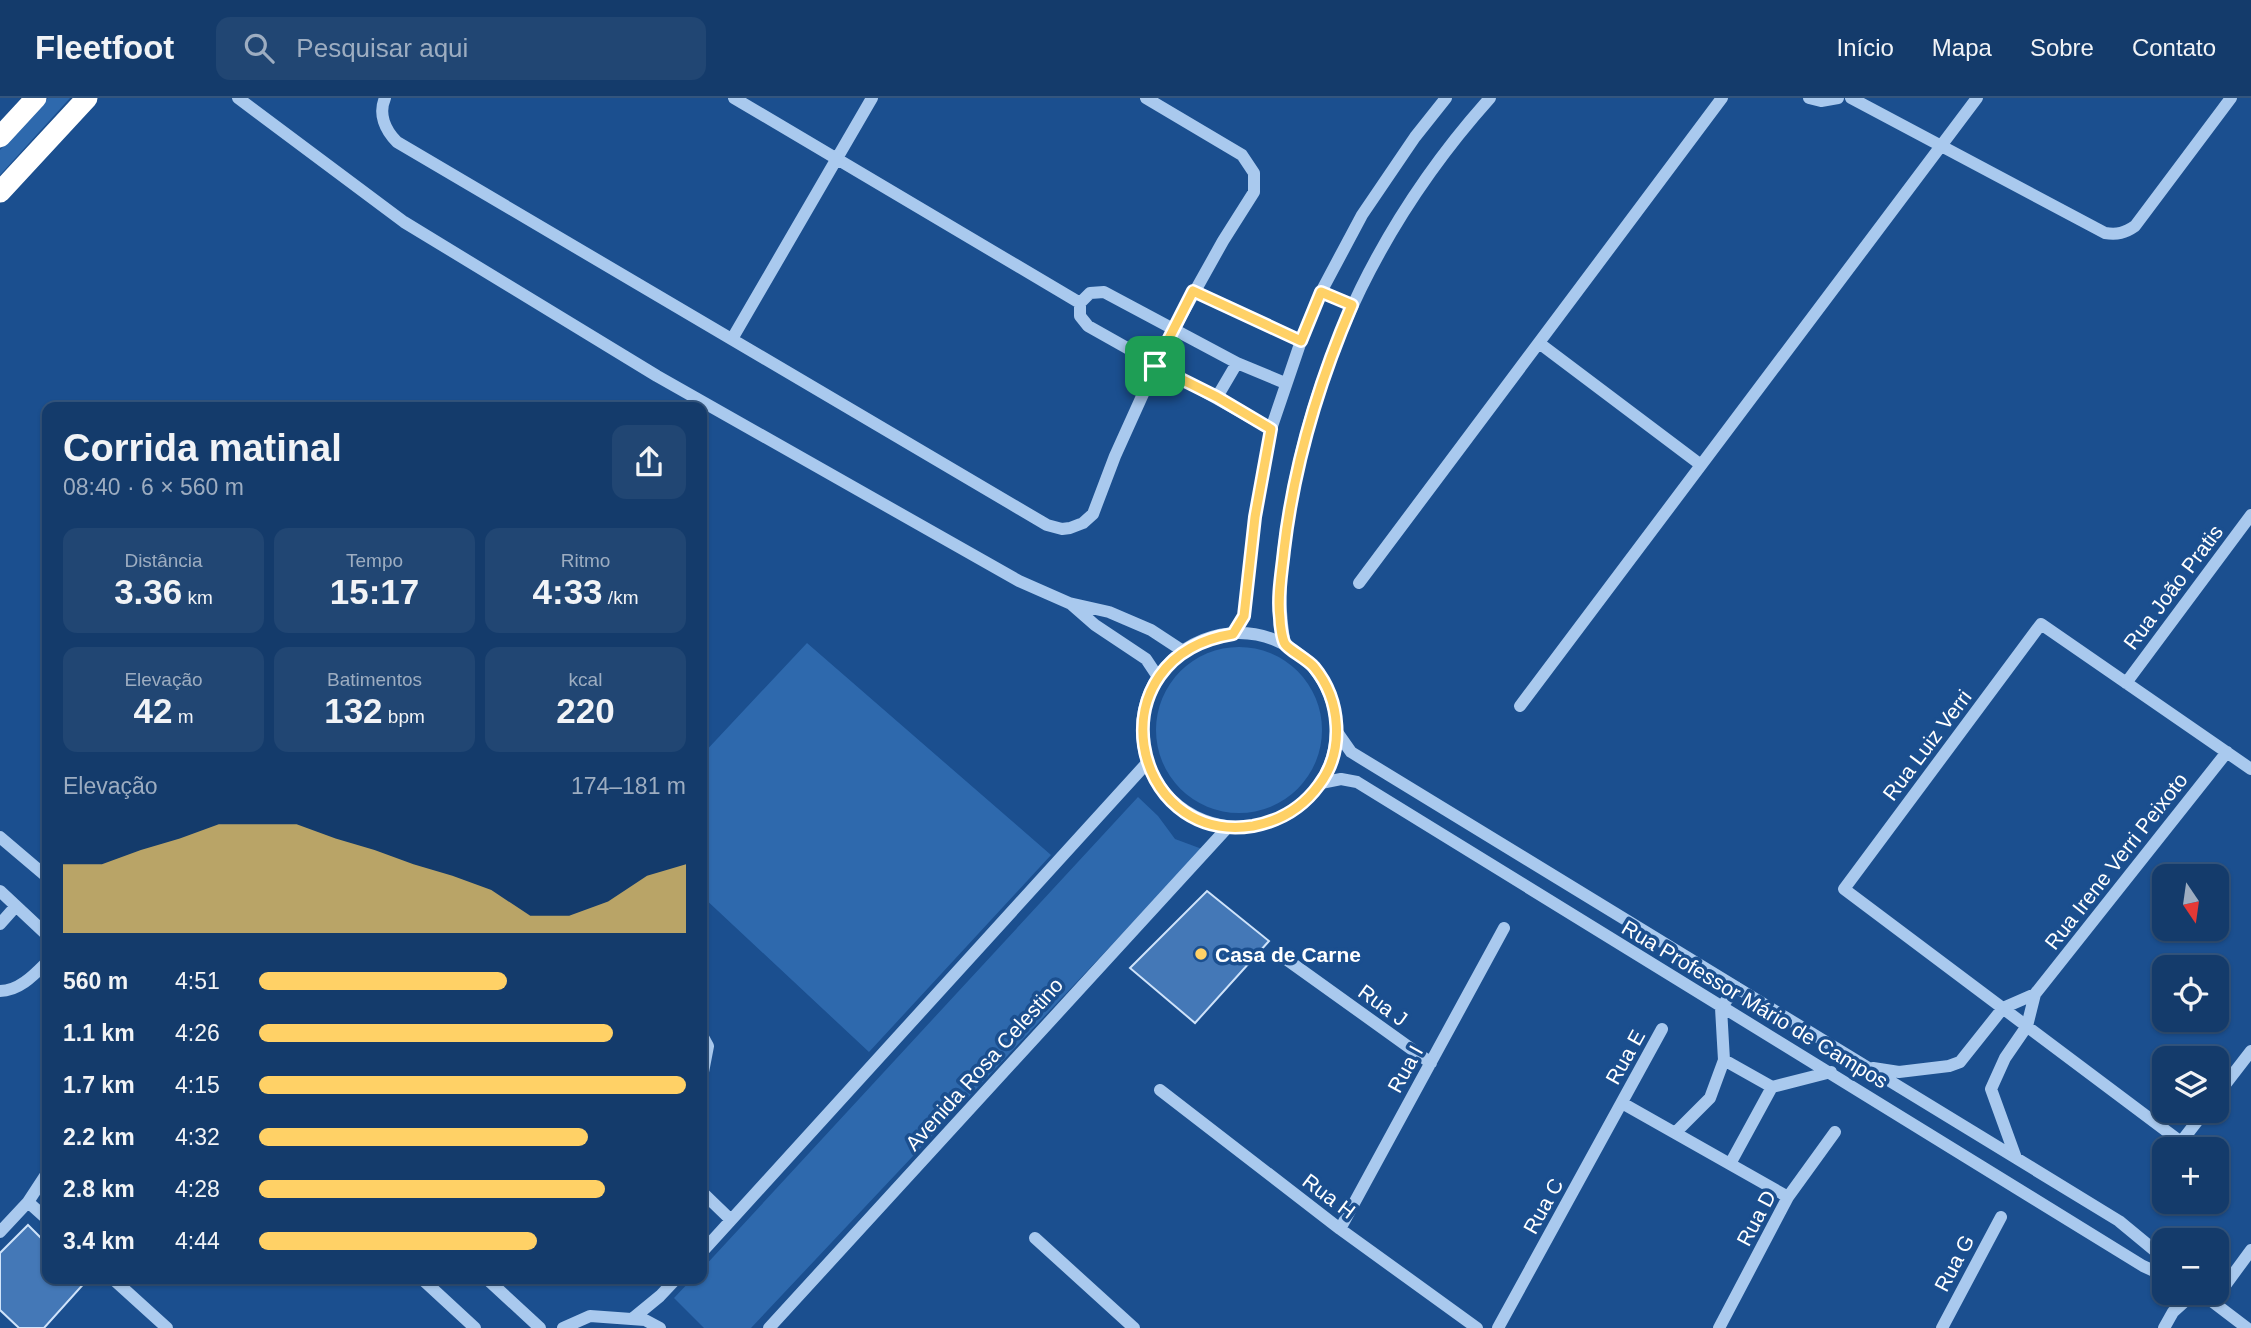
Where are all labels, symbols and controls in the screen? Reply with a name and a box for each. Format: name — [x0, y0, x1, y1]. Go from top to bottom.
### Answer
search box — [216, 17, 706, 80]
text: Fleetfoot — [35, 29, 174, 66]
icon: search — [240, 29, 278, 67]
text: Pesquisar aqui — [296, 33, 468, 63]
text: Início — [1836, 34, 1894, 61]
text: Mapa — [1932, 34, 1992, 61]
text: Sobre — [2030, 34, 2094, 61]
text: Contato — [2132, 34, 2216, 61]
pin — [1125, 336, 1185, 396]
icon: arrive — [1136, 347, 1174, 385]
button: share — [612, 425, 686, 499]
text: Corrida matinal — [63, 427, 342, 469]
text: 08:40 · 6 × 560 m — [63, 474, 244, 500]
street label: Rua João Pratis — [2119, 520, 2227, 654]
text: Distância — [124, 550, 203, 571]
text: Tempo — [346, 550, 403, 571]
text: Ritmo — [561, 550, 610, 571]
text: 3.36 — [114, 572, 182, 611]
text: 15:17 — [330, 572, 419, 611]
text: 4:33 — [533, 572, 603, 611]
text: km — [182, 587, 213, 608]
text: /km — [603, 587, 638, 608]
text: Elevação — [124, 669, 203, 690]
text: Batimentos — [327, 669, 422, 690]
text: kcal — [569, 669, 602, 690]
street label: Rua Luiz Verri — [1878, 685, 1976, 805]
text: 42 — [133, 691, 172, 730]
text: 132 — [324, 691, 383, 730]
text: 220 — [556, 691, 615, 730]
text: m — [172, 706, 194, 727]
text: bpm — [383, 706, 425, 727]
street label: Rua Irene Verri Peixoto — [2040, 768, 2192, 954]
text: Elevação — [63, 773, 158, 799]
text: 174–181 m — [571, 773, 686, 799]
north arrow — [2152, 864, 2230, 942]
map controls — [2152, 864, 2229, 1305]
street label: Rua Professor Mário de Campos — [1618, 915, 1892, 1093]
place label: Casa de Carne — [1215, 943, 1361, 966]
marker: Casa de Carne — [1193, 946, 1209, 962]
button: locate — [2152, 955, 2229, 1032]
text: 560 m — [63, 968, 128, 994]
text: 4:51 — [175, 968, 220, 994]
street label: Avenida Rosa Celestino — [901, 973, 1067, 1155]
street label: Rua J — [1354, 980, 1412, 1030]
text: 1.1 km — [63, 1020, 135, 1046]
text: 4:26 — [175, 1020, 220, 1046]
street label: Rua E — [1601, 1026, 1649, 1088]
street label: Rua I — [1383, 1041, 1427, 1097]
button: layers — [2152, 1046, 2229, 1123]
text: 1.7 km — [63, 1072, 135, 1098]
text: 4:15 — [175, 1072, 220, 1098]
text: 2.2 km — [63, 1124, 135, 1150]
text: 4:32 — [175, 1124, 220, 1150]
button: + — [2152, 1137, 2229, 1214]
street label: Rua H — [1298, 1169, 1360, 1223]
street label: Rua C — [1519, 1174, 1567, 1238]
text: 2.8 km — [63, 1176, 135, 1202]
text: 4:28 — [175, 1176, 220, 1202]
street label: Rua D — [1732, 1186, 1780, 1250]
text: 3.4 km — [63, 1228, 135, 1254]
text: 4:44 — [175, 1228, 220, 1254]
button: − — [2152, 1228, 2229, 1305]
street label: Rua G — [1930, 1231, 1978, 1295]

